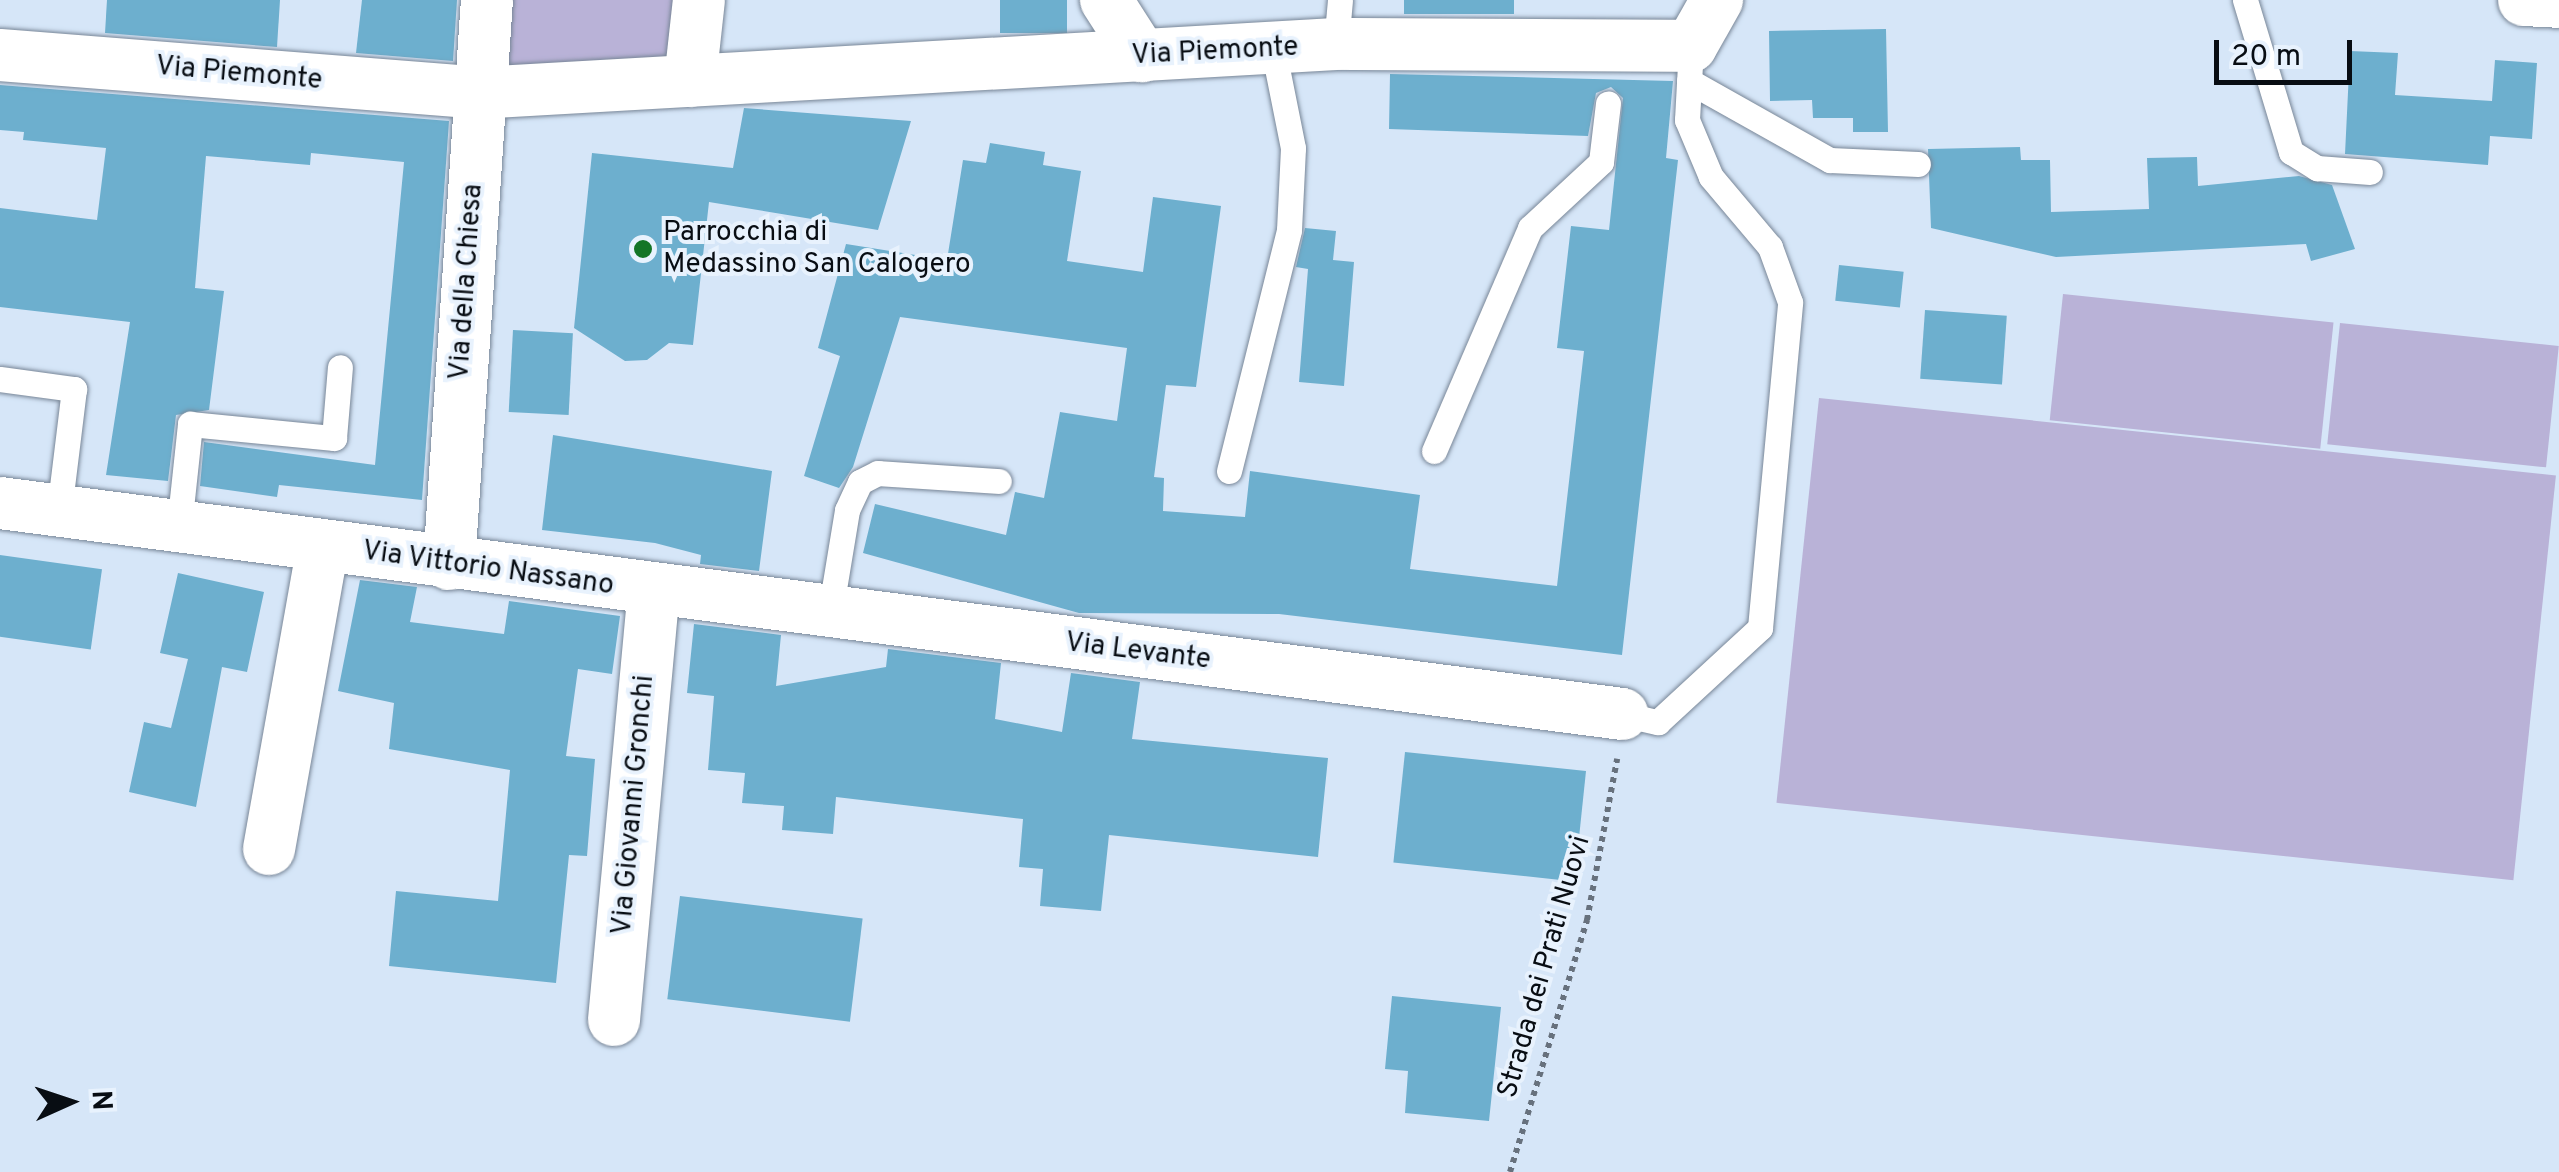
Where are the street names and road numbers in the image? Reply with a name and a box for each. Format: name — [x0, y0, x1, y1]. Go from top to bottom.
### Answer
street label: Via Piemonte — [1131, 31, 1299, 73]
street label: Via Piemonte — [154, 50, 324, 98]
street label: Via della Chiesa — [443, 183, 491, 381]
street label: Via Vittorio Nassano — [360, 535, 616, 603]
street label: Via Levante — [1063, 626, 1213, 678]
street label: Via Giovanni Gronchi — [606, 674, 662, 936]
street label: Strada dei Prati Nuovi — [1491, 832, 1599, 1102]

